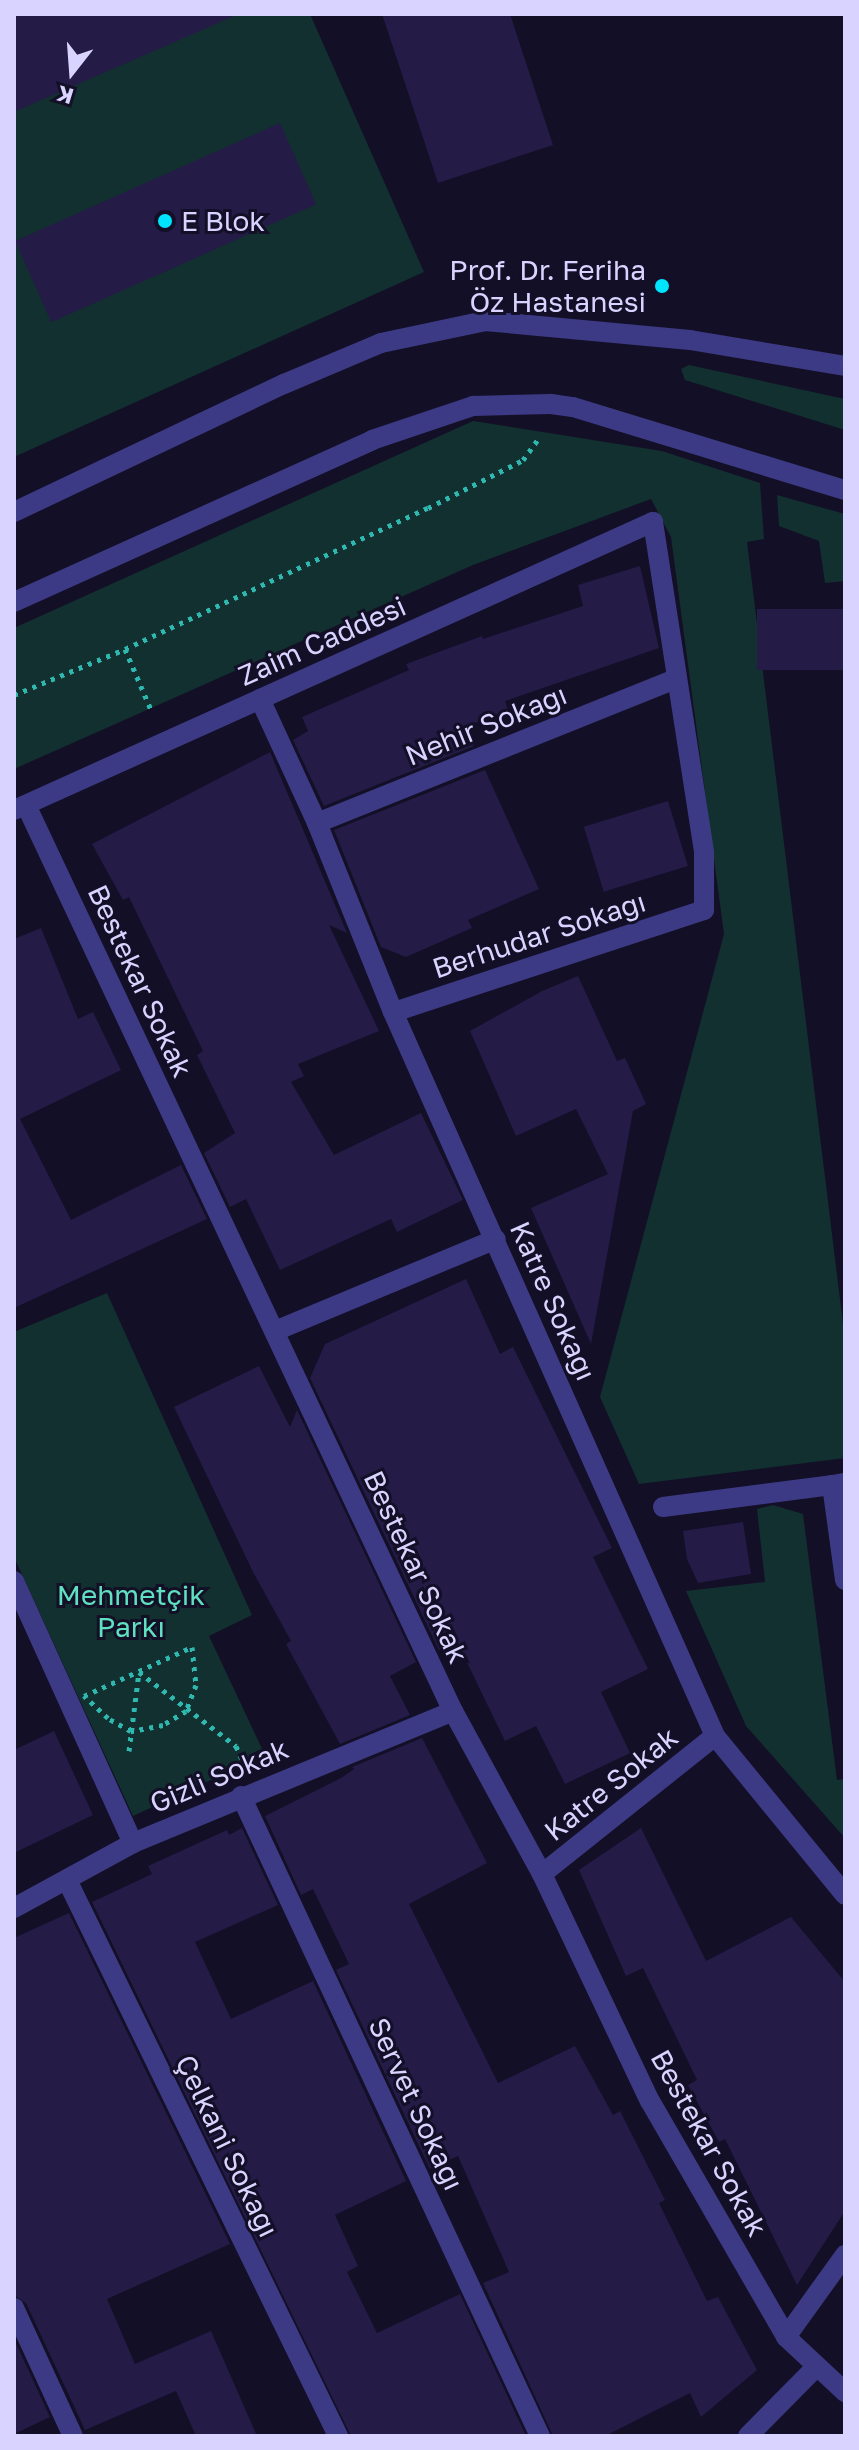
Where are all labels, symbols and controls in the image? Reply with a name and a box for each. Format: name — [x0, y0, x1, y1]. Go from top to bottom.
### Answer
north arrow — [32, 32, 112, 112]
text: K — [53, 80, 76, 111]
place label: E Blok — [181, 204, 265, 238]
marker: E Blok — [156, 212, 174, 230]
place label: Prof. Dr. Feriha Öz Hastanesi — [449, 253, 646, 319]
marker: Prof. Dr. Feriha Öz Hastanesi — [653, 277, 671, 295]
street label: Zaim Caddesi — [233, 589, 411, 693]
street label: Nehir Sokağı — [400, 677, 572, 773]
street label: Bestekar Sokak — [81, 879, 199, 1083]
street label: Berhudar Sokağı — [428, 885, 650, 985]
street label: Katre Sokağı — [503, 1216, 603, 1386]
street label: Bestekar Sokak — [357, 1465, 475, 1669]
park label: Mehmetçik Parkı — [57, 1578, 205, 1644]
street label: Katre Sokak — [538, 1720, 684, 1848]
street label: Gizli Sokak — [145, 1732, 293, 1820]
street label: Servet Sokağı — [361, 2012, 471, 2196]
street label: Bestekar Sokak — [644, 2044, 774, 2242]
street label: Çelkani Sokağı — [168, 2050, 286, 2242]

